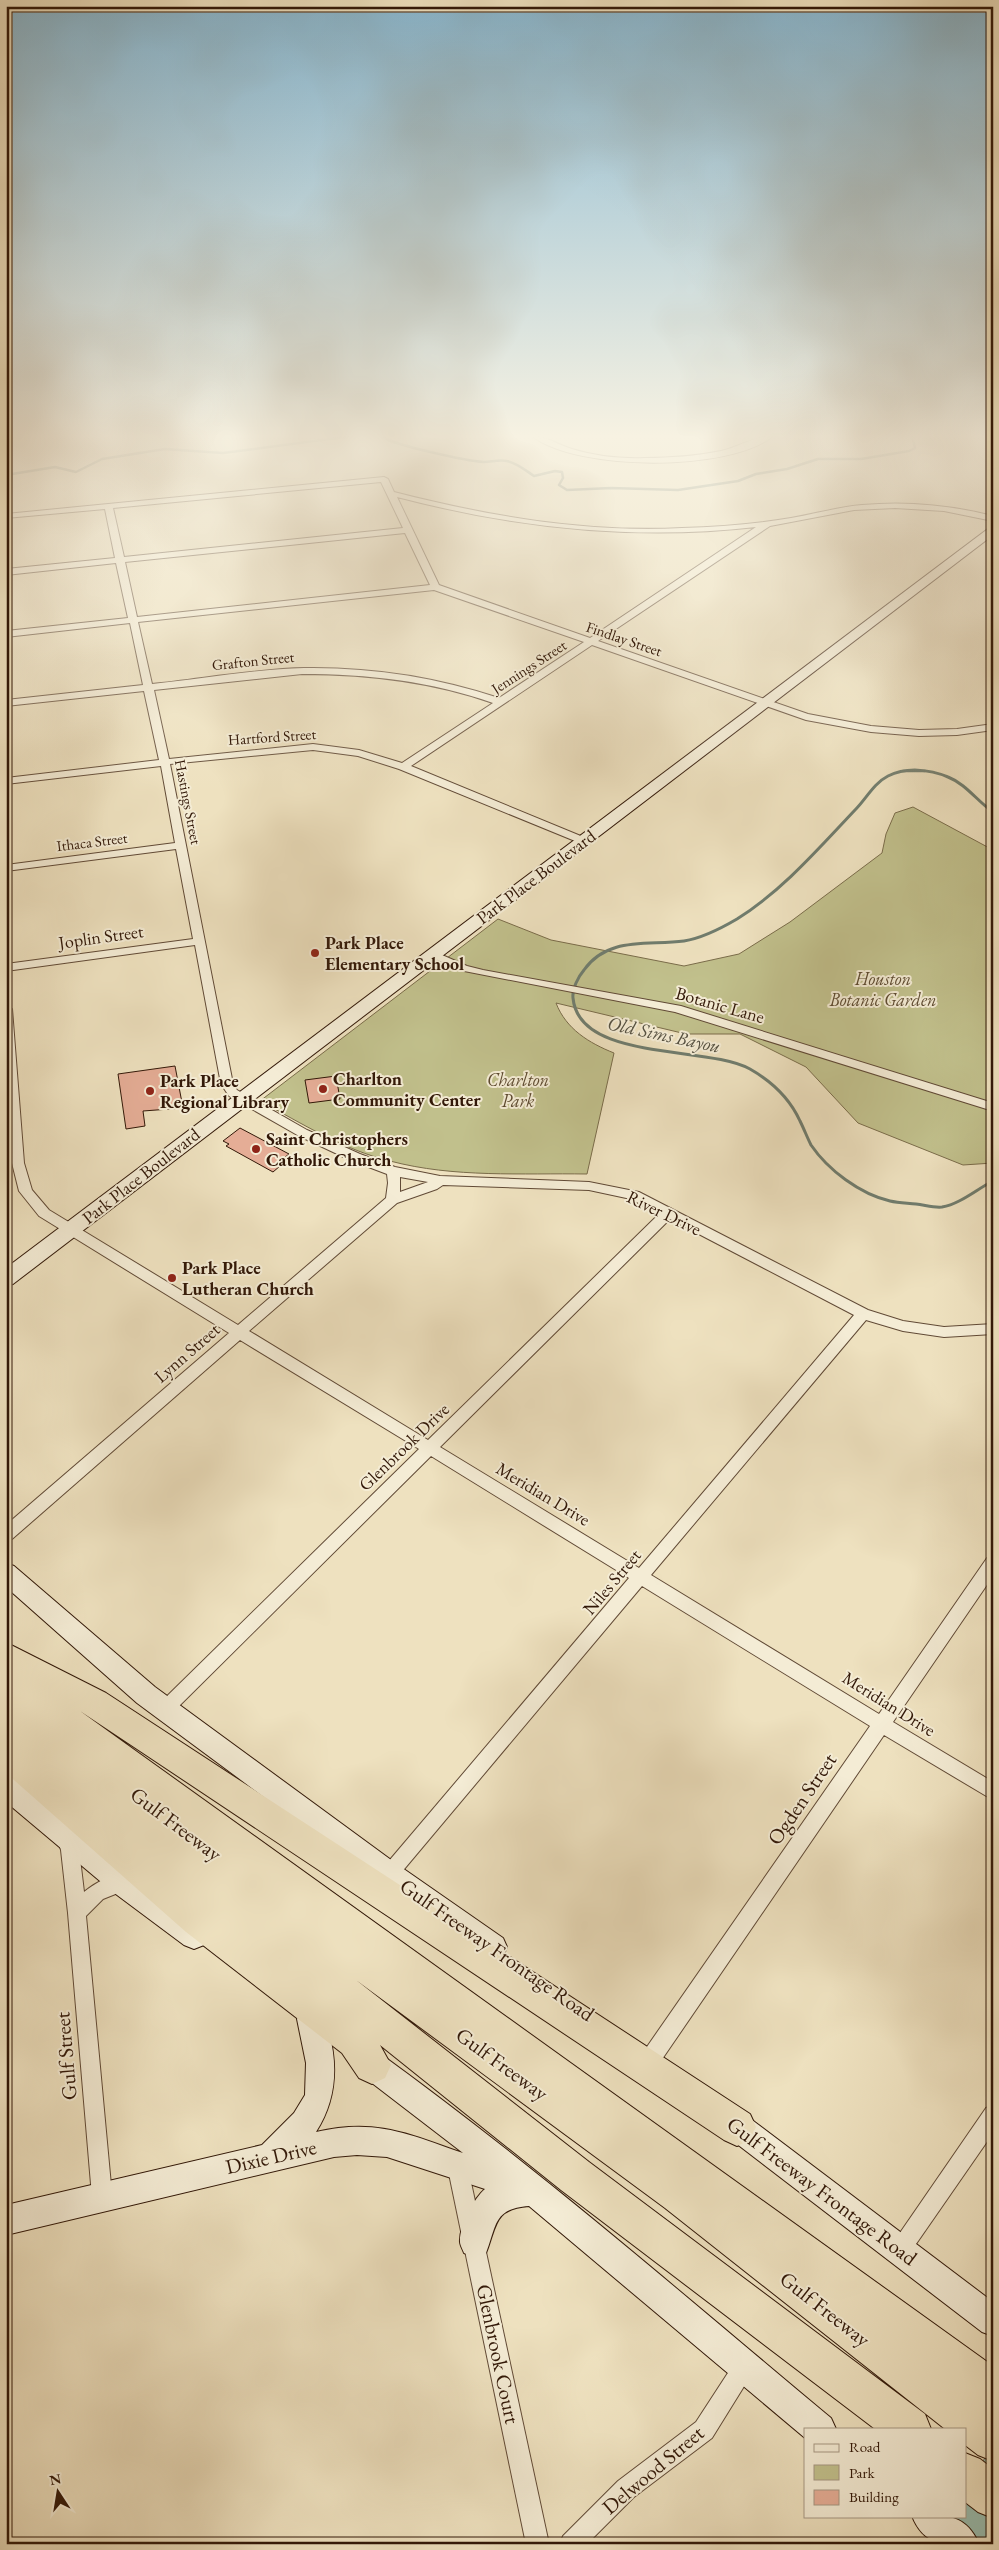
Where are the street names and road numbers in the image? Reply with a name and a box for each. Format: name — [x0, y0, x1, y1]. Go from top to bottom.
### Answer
street label: Findlay Street — [584, 617, 665, 660]
street label: Jennings Street — [486, 635, 570, 699]
street label: Grafton Street — [211, 647, 295, 674]
street label: Hartford Street — [227, 724, 317, 749]
street label: Hastings Street — [171, 758, 206, 847]
street label: Park Place Boulevard — [471, 824, 601, 929]
street label: Ithaca Street — [55, 828, 129, 855]
street label: Joplin Street — [55, 919, 145, 954]
street label: Botanic Lane — [673, 981, 767, 1028]
street label: Park Place Boulevard — [77, 1122, 205, 1229]
street label: River Drive — [623, 1185, 705, 1240]
street label: Lynn Street — [149, 1318, 225, 1387]
street label: Glenbrook Drive — [353, 1398, 454, 1496]
street label: Meridian Drive — [492, 1457, 594, 1531]
street label: Niles Street — [577, 1544, 646, 1619]
street label: Meridian Drive — [838, 1666, 940, 1741]
street label: Ogden Street — [761, 1747, 842, 1850]
street label: Gulf Freeway — [125, 1780, 228, 1867]
street label: Gulf Freeway Frontage Road — [395, 1872, 600, 2027]
street label: Gulf Street — [48, 2010, 83, 2101]
street label: Gulf Freeway — [451, 2021, 554, 2107]
street label: Gulf Freeway Frontage Road — [722, 2110, 923, 2271]
street label: Dixie Drive — [223, 2133, 319, 2180]
street label: Gulf Freeway — [775, 2265, 877, 2353]
street label: Glenbrook Court — [471, 2282, 527, 2427]
street label: Delwood Street — [596, 2419, 709, 2520]

